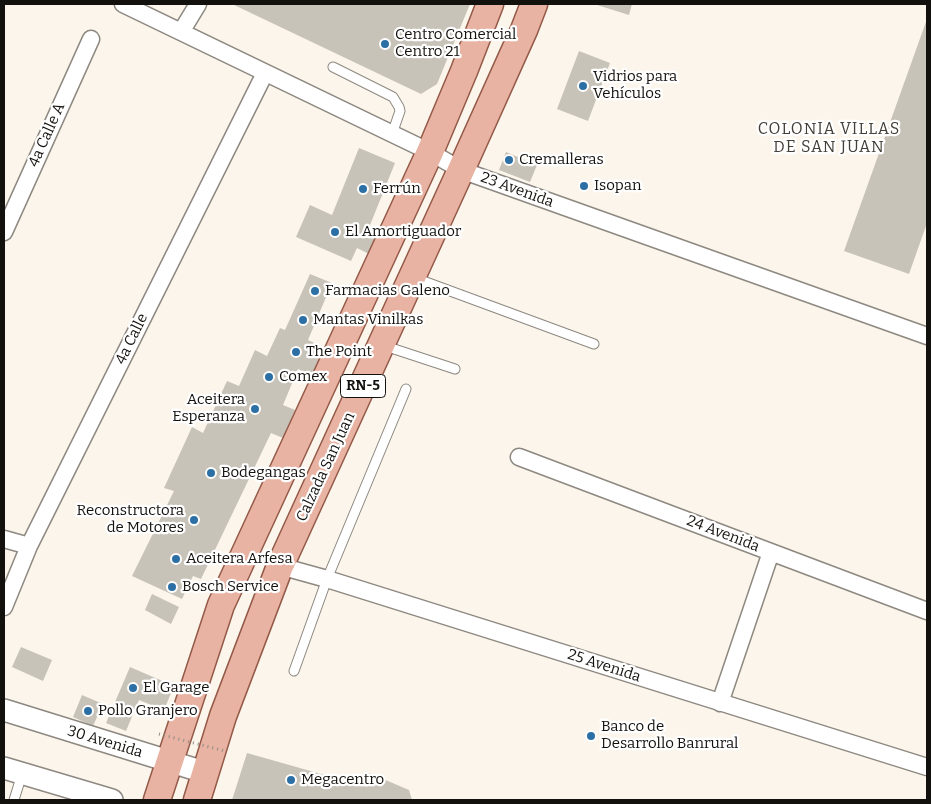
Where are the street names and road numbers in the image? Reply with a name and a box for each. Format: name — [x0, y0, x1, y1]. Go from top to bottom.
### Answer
street label: 4a Calle A — [25, 100, 69, 170]
street label: 23 Avenida — [478, 168, 556, 212]
street label: 4a Calle — [112, 311, 152, 367]
road number: RN-5 — [340, 374, 386, 398]
street label: Calzada San Juan — [293, 410, 359, 524]
street label: 24 Avenida — [684, 512, 762, 556]
street label: 25 Avenida — [565, 646, 643, 686]
street label: 30 Avenida — [65, 722, 145, 762]

